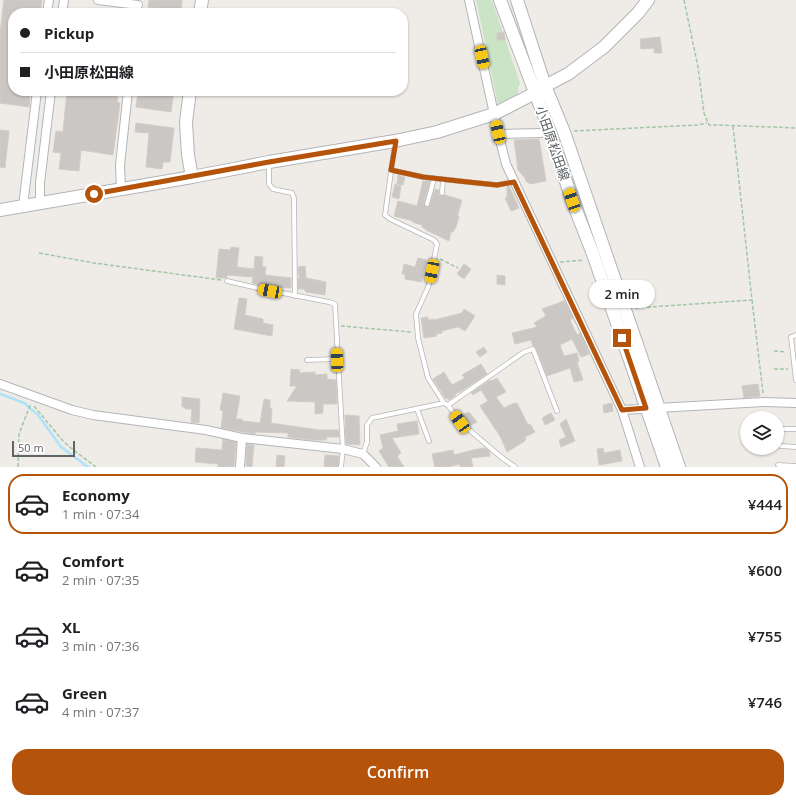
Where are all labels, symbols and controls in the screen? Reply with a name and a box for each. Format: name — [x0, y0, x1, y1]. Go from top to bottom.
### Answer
text: Pickup — [44, 23, 94, 43]
car — [474, 44, 490, 70]
text: 小田原松田線 — [44, 62, 134, 82]
street label: 小田原松田線 — [532, 103, 574, 183]
car — [490, 119, 506, 145]
route start — [85, 185, 103, 203]
car — [563, 187, 581, 213]
car — [424, 258, 440, 284]
callout: 2 min — [589, 280, 655, 308]
car — [257, 283, 283, 299]
text: 2 min — [604, 285, 640, 303]
route end — [613, 329, 631, 347]
car — [331, 348, 343, 372]
car — [448, 409, 472, 435]
map controls — [740, 411, 784, 455]
button: layers — [740, 411, 784, 455]
scale bar — [12, 439, 75, 458]
text: 50 m — [18, 440, 44, 455]
text: Economy — [62, 485, 130, 505]
icon: car — [14, 486, 50, 522]
text: ¥444 — [748, 494, 782, 514]
text: 1 min · 07:34 — [62, 505, 139, 523]
text: Comfort — [62, 551, 124, 571]
icon: car — [14, 552, 50, 588]
text: ¥600 — [748, 560, 782, 580]
text: 2 min · 07:35 — [62, 571, 139, 589]
text: XL — [62, 617, 80, 637]
icon: car — [14, 618, 50, 654]
text: ¥755 — [748, 626, 782, 646]
text: 3 min · 07:36 — [62, 637, 139, 655]
text: Green — [62, 683, 107, 703]
icon: car — [14, 684, 50, 720]
text: ¥746 — [748, 692, 782, 712]
text: 4 min · 07:37 — [62, 703, 139, 721]
button: Confirm — [12, 749, 784, 795]

